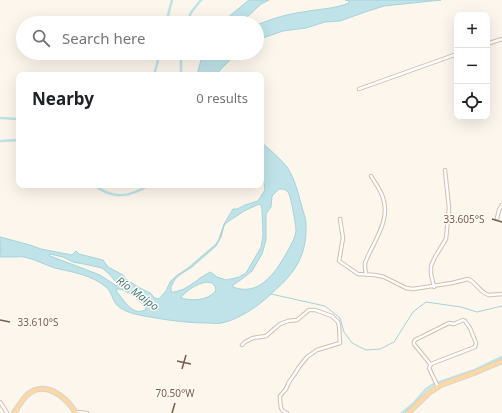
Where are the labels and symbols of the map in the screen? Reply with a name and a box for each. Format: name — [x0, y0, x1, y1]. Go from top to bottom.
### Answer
text: 33.605°S — [443, 212, 485, 226]
water label: Río Maipo — [114, 273, 162, 313]
text: 33.610°S — [17, 315, 59, 329]
text: 70.50°W — [155, 386, 195, 400]

